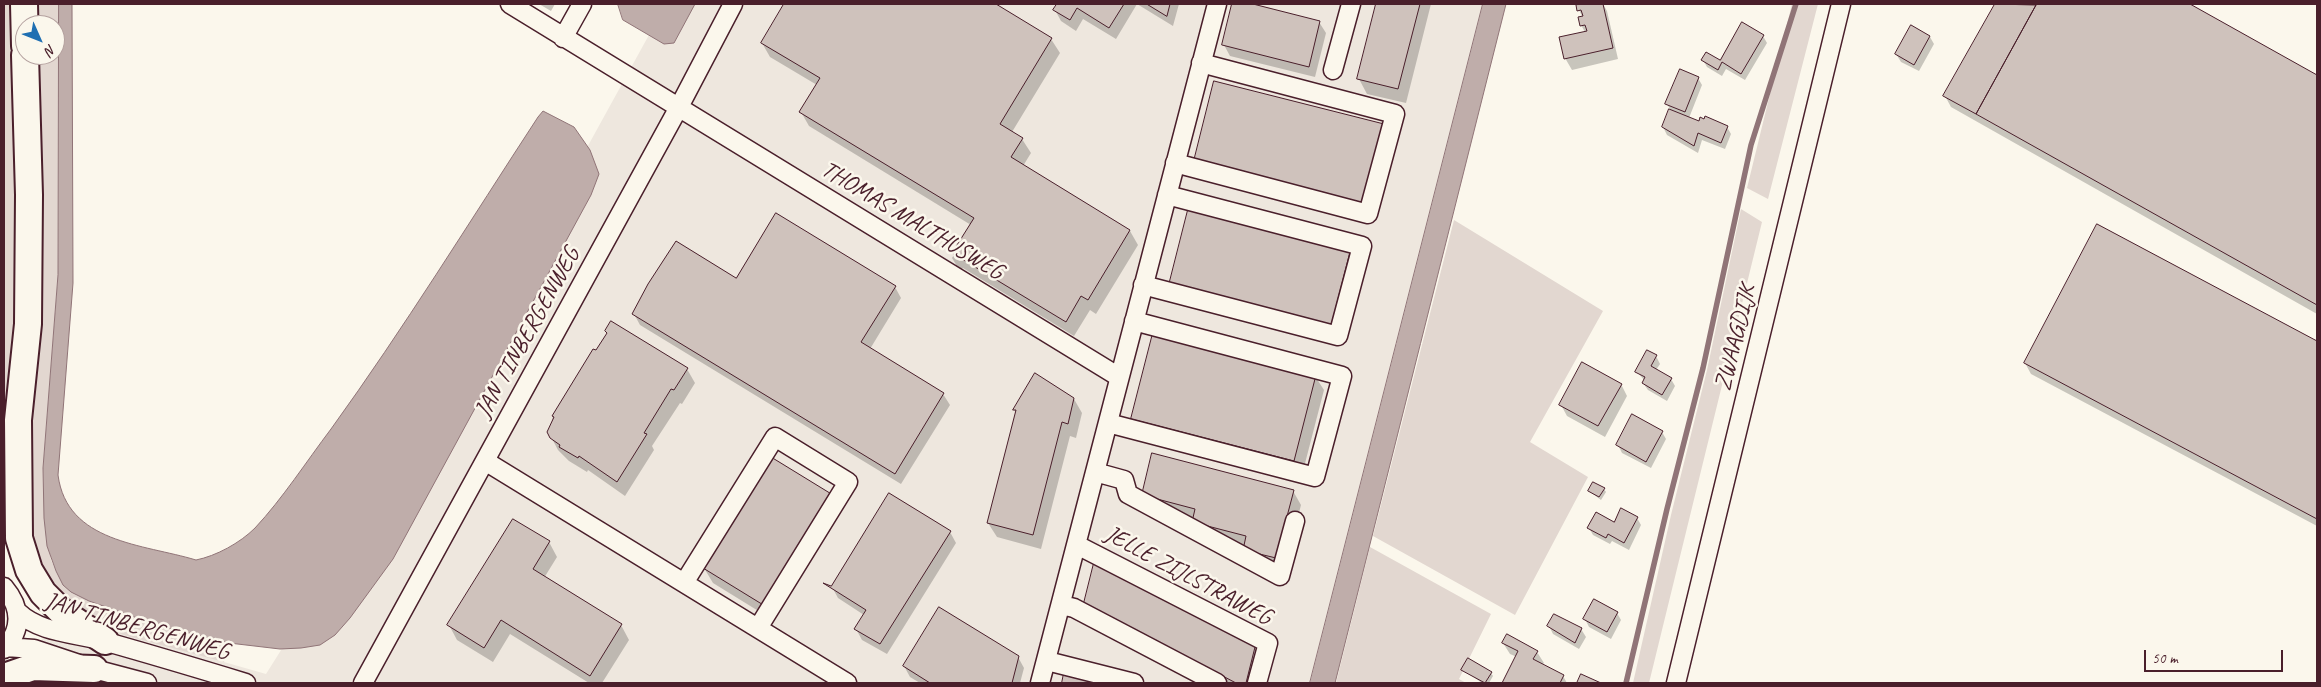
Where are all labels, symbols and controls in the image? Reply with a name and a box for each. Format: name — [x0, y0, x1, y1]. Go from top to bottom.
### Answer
north arrow — [15, 15, 65, 65]
text: N — [41, 41, 60, 59]
street label: THOMAS MALTHUSWEG — [816, 155, 1008, 287]
street label: JAN TINBERGENWEG — [469, 243, 587, 423]
street label: ZWAAGDIJK — [1709, 282, 1763, 394]
street label: JELLE ZIJLSTRAWEG — [1100, 520, 1276, 632]
street label: JAN TINBERGENWEG — [41, 587, 233, 667]
scale bar — [2146, 640, 2285, 672]
text: 50 m — [2152, 649, 2178, 668]

